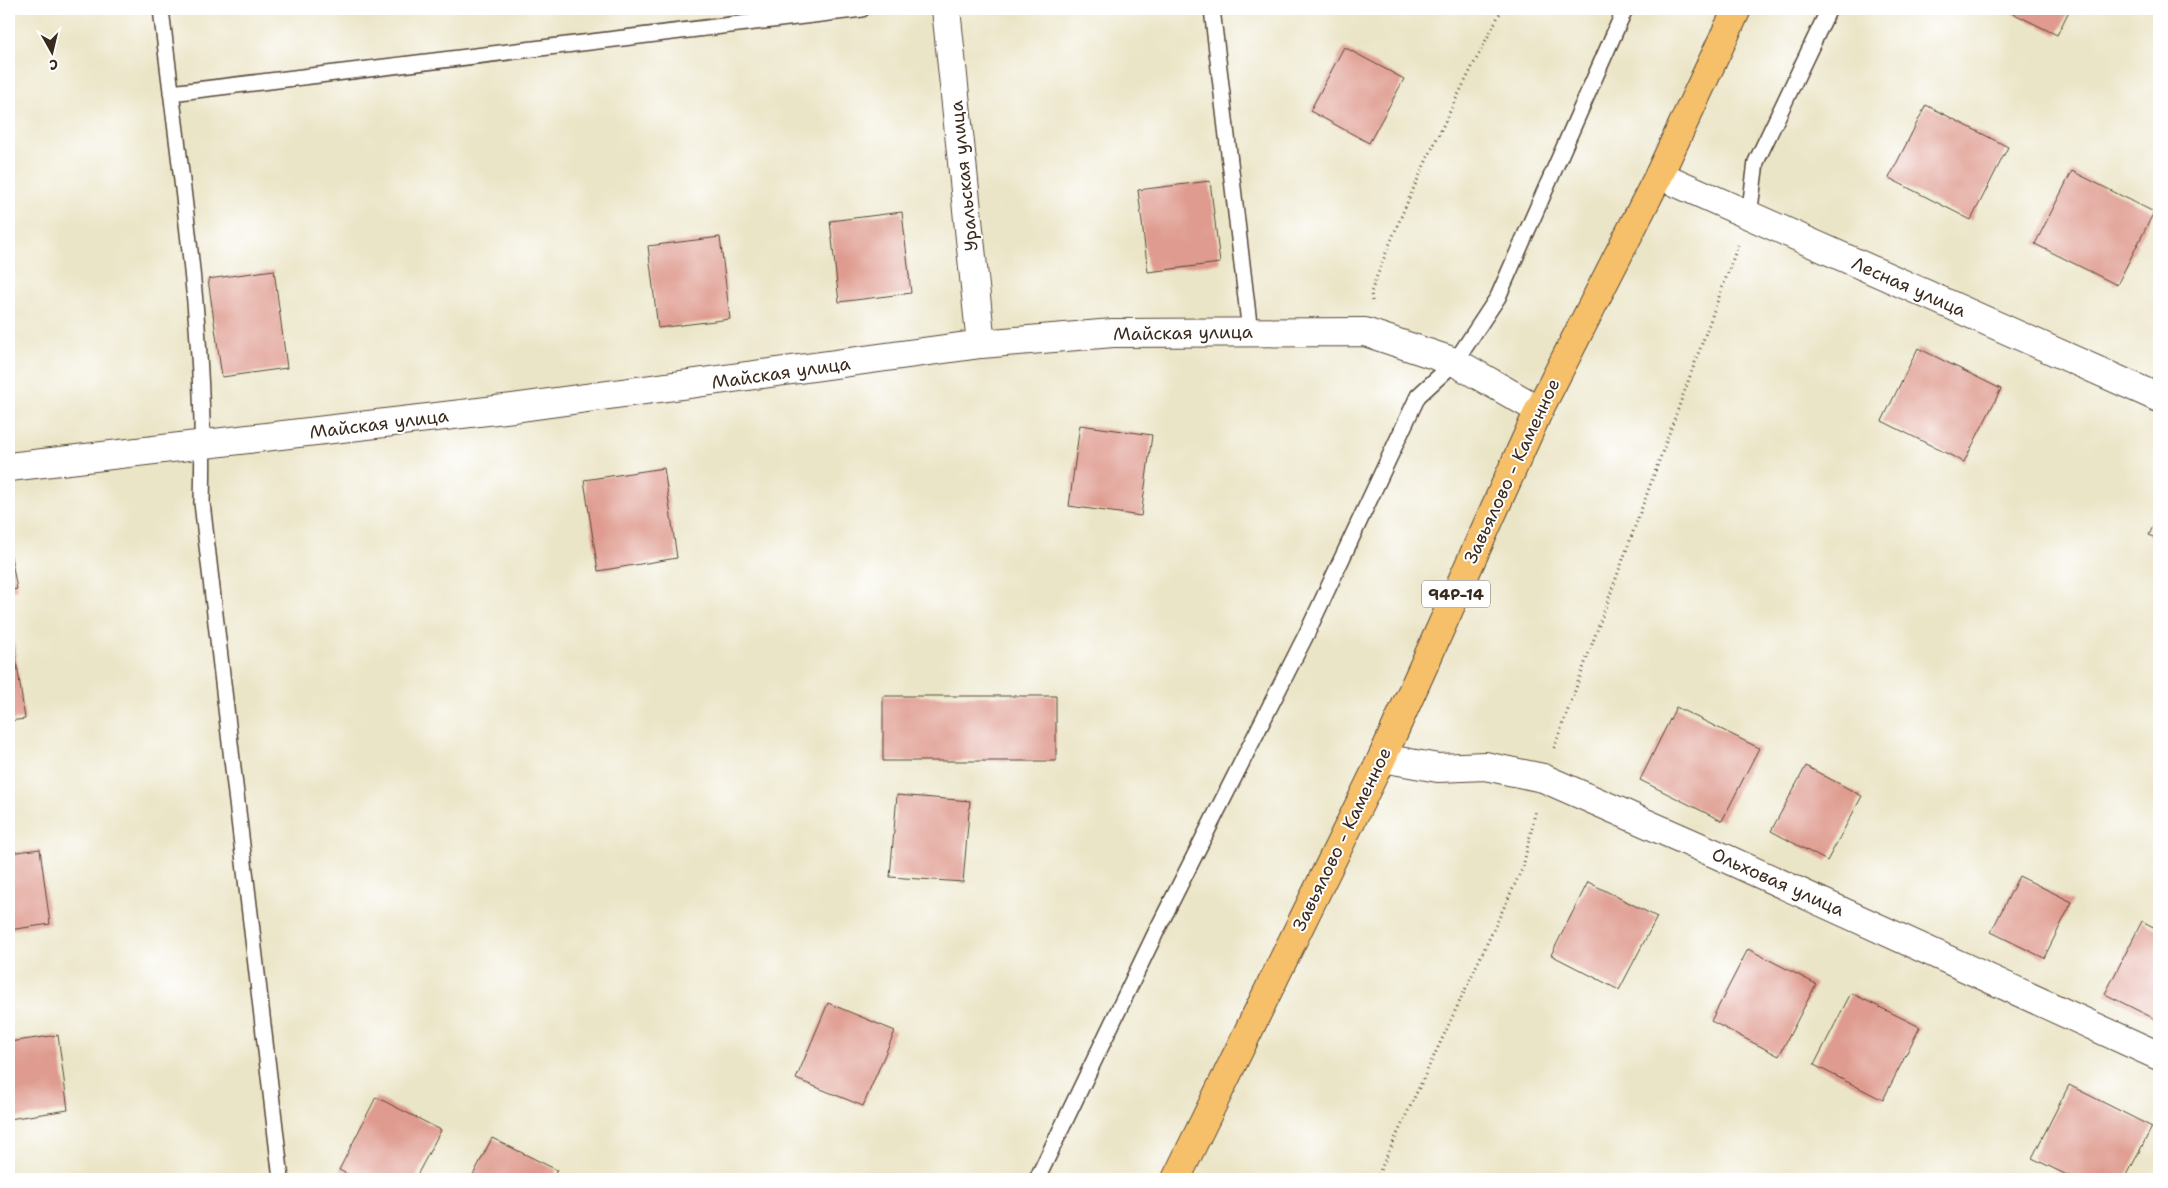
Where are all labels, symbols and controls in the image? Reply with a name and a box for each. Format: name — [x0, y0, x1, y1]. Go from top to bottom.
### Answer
north arrow — [28, 28, 78, 78]
text: С — [48, 55, 59, 74]
street label: Уральская улица — [944, 100, 984, 252]
street label: Лесная улица — [1848, 251, 1970, 323]
street label: Майская улица — [1113, 320, 1253, 346]
street label: Майская улица — [710, 351, 852, 395]
street label: Завьялово - Каменное — [1459, 375, 1565, 567]
street label: Майская улица — [308, 404, 450, 444]
road number: 94Р-14 — [1422, 580, 1490, 608]
street label: Завьялово - Каменное — [1287, 743, 1397, 935]
street label: Ольховая улица — [1708, 842, 1848, 922]

